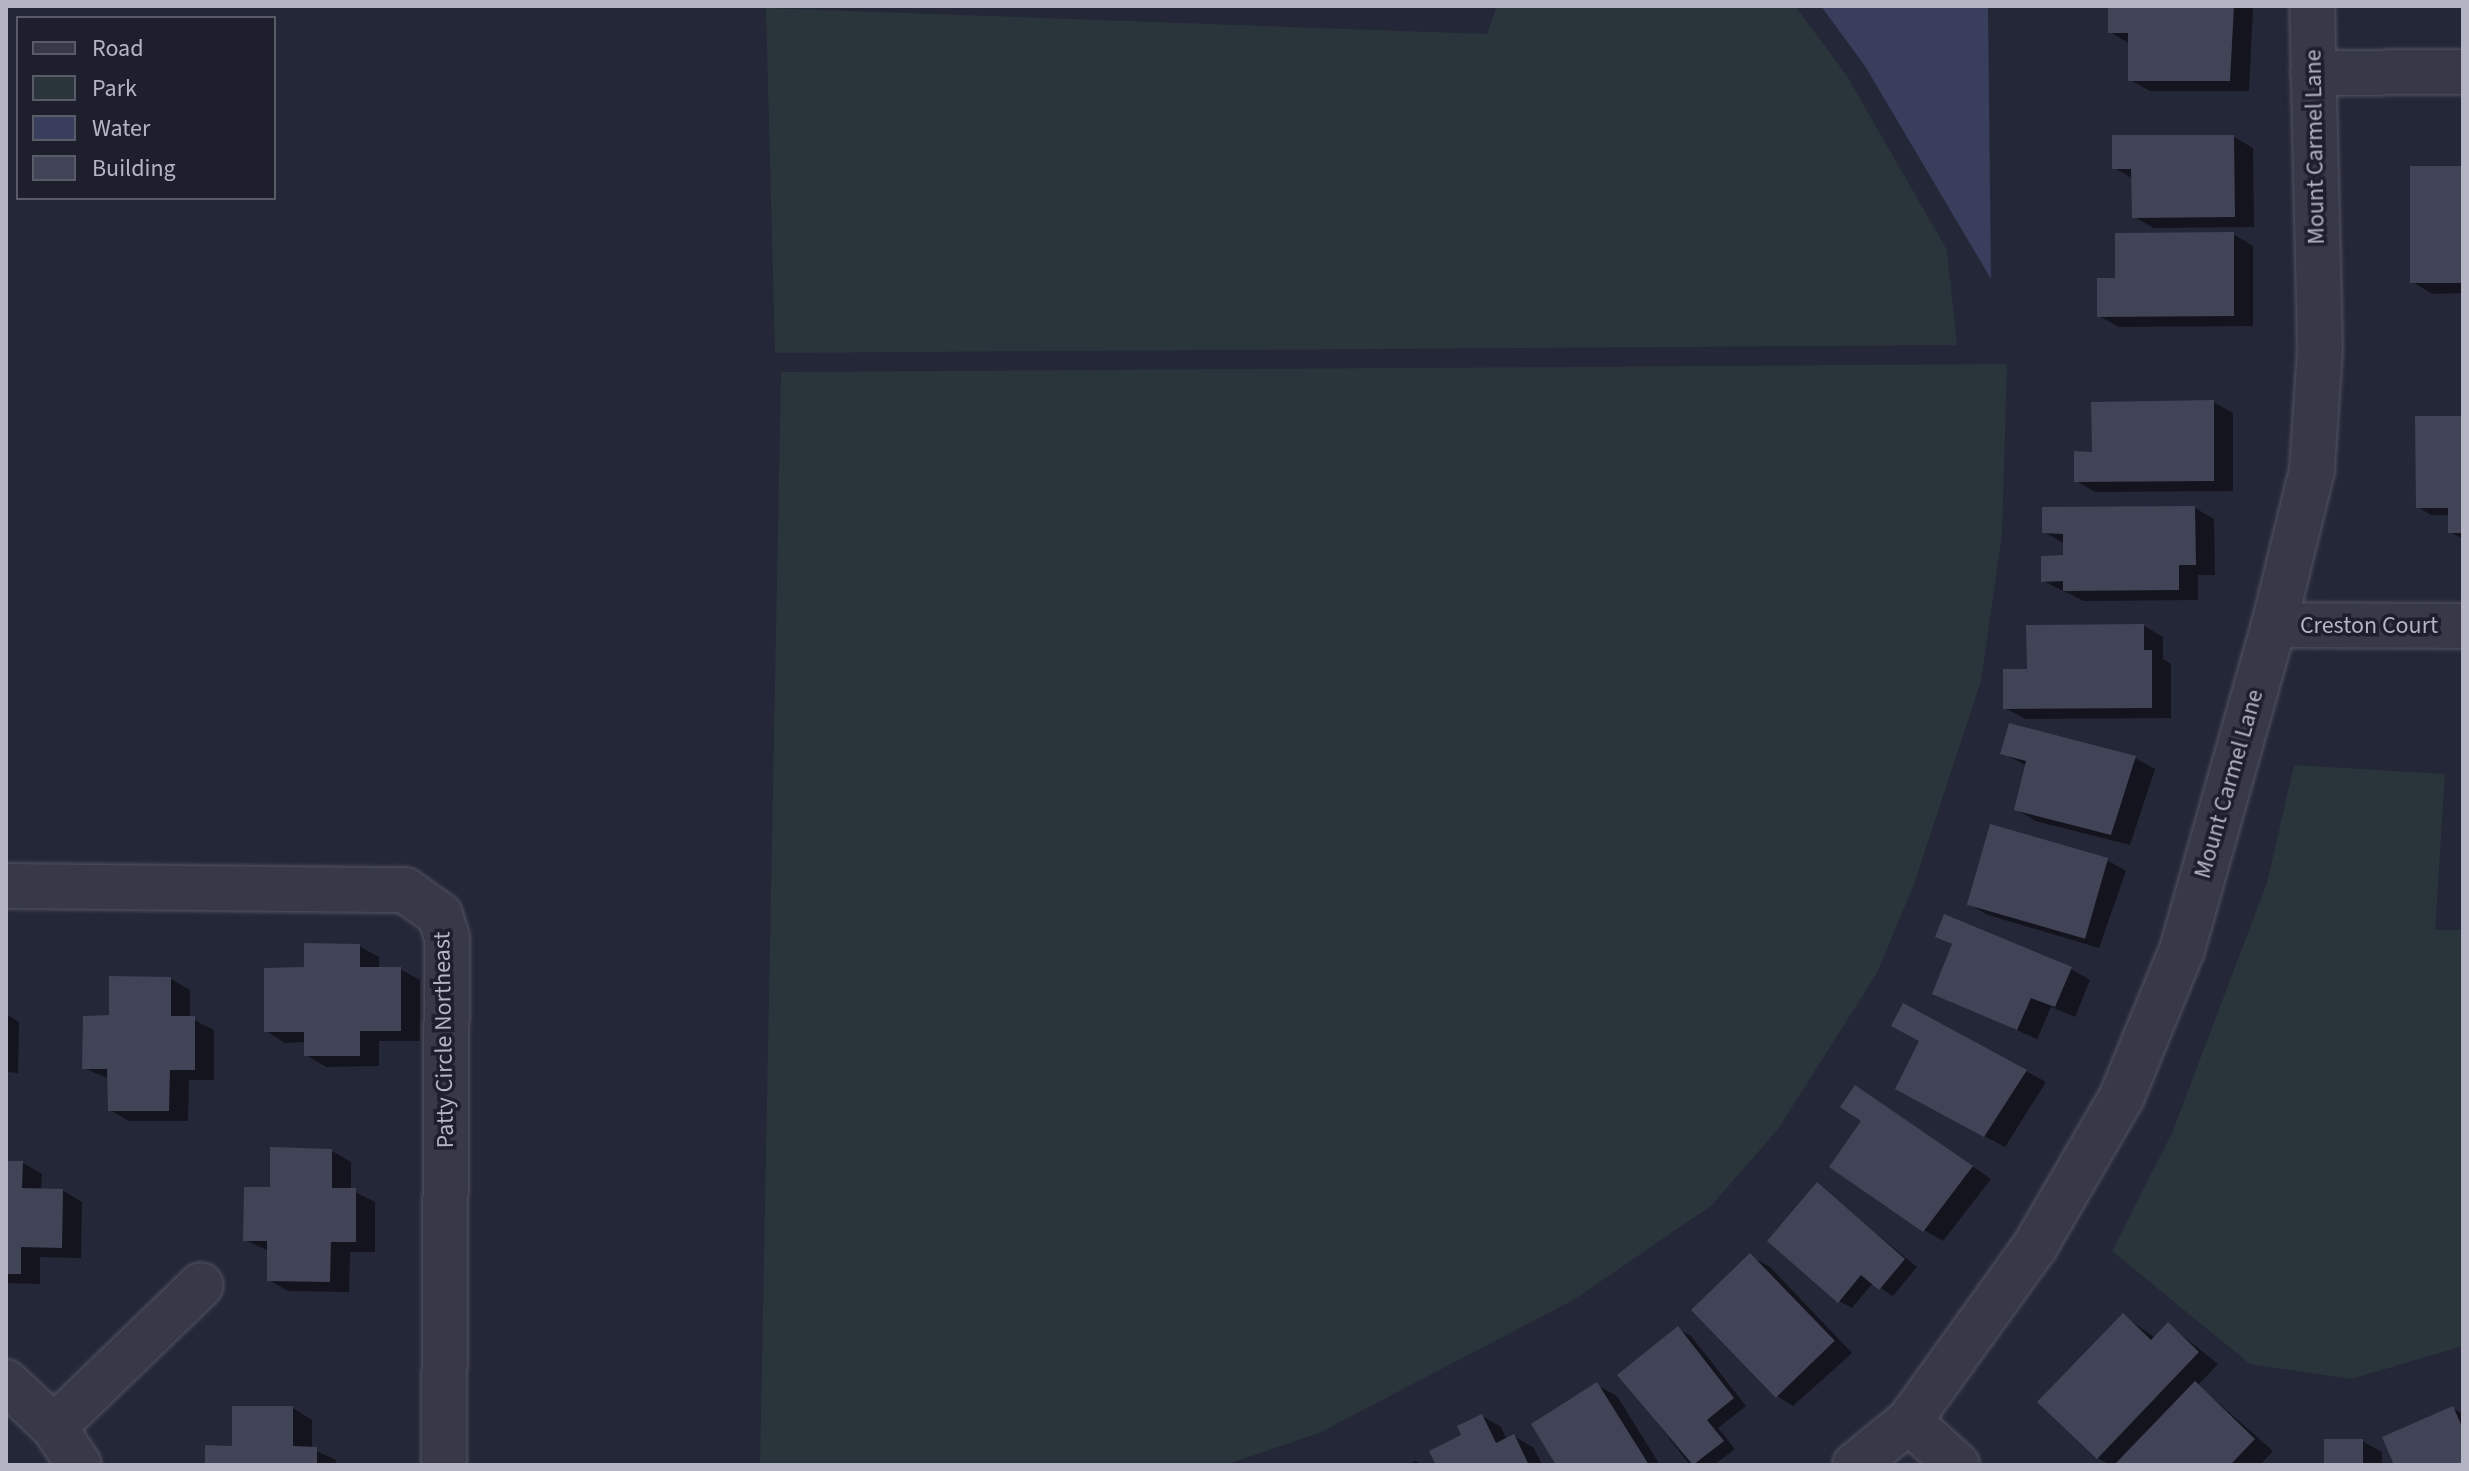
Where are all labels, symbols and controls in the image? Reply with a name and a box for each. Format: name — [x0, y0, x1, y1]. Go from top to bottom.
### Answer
legend — [16, 16, 276, 200]
text: Road — [92, 31, 144, 66]
street label: Mount Carmel Lane — [2299, 49, 2331, 245]
text: Park — [92, 71, 137, 106]
text: Water — [92, 111, 150, 146]
text: Building — [92, 151, 176, 186]
street label: Creston Court — [2300, 612, 2438, 640]
street label: Mount Carmel Lane — [2188, 686, 2270, 882]
street label: Patty Circle Northeast — [428, 931, 460, 1149]

